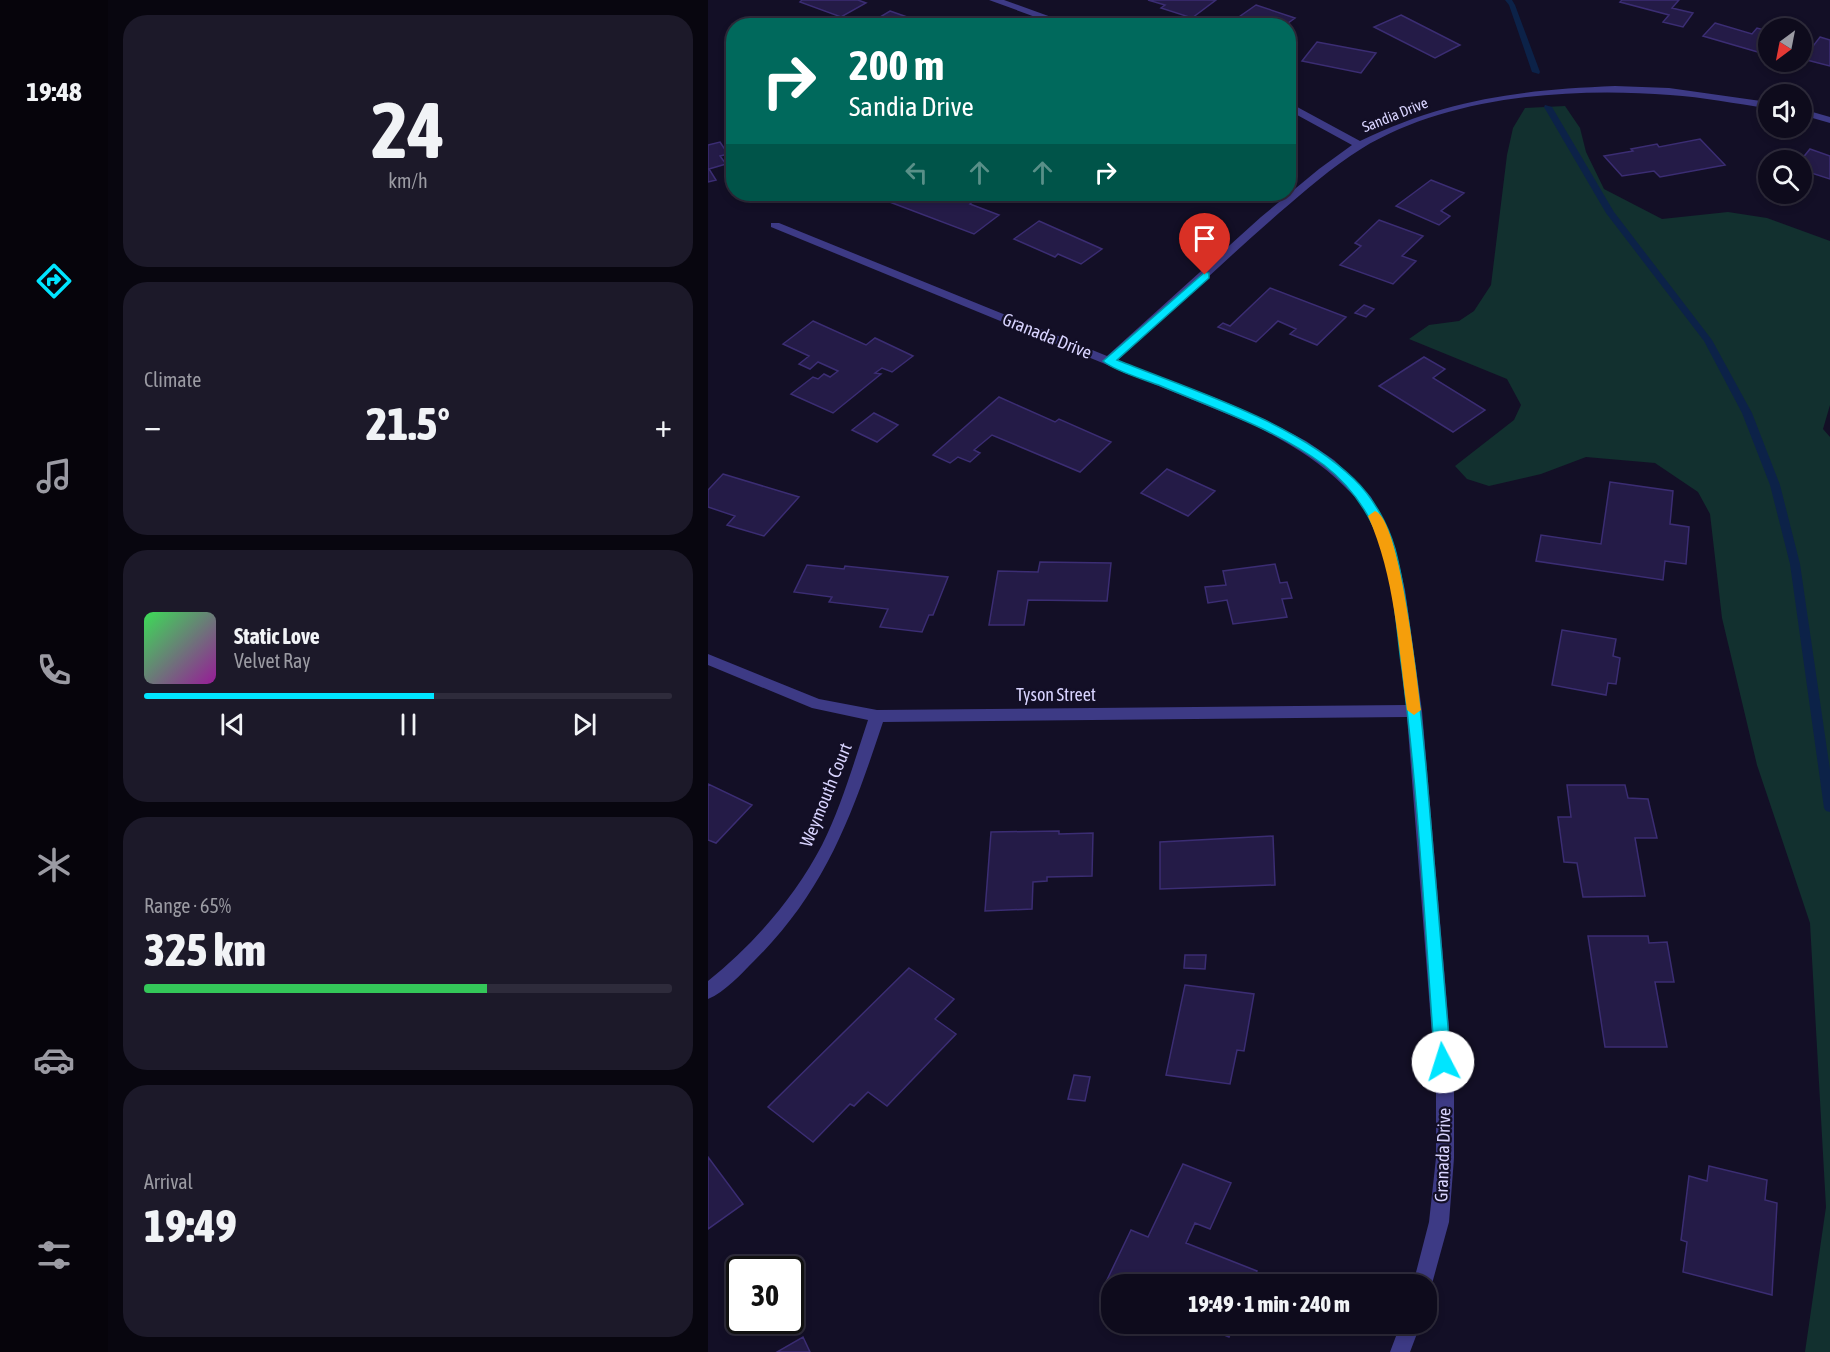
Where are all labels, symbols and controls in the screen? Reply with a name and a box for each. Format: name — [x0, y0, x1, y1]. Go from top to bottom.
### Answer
north arrow — [1758, 18, 1812, 72]
map controls — [1758, 18, 1812, 204]
text: 200 m — [849, 41, 944, 89]
icon: right — [750, 42, 828, 120]
text: 19:48 — [26, 76, 82, 107]
button: sound — [1758, 84, 1812, 138]
text: 24 — [371, 85, 445, 175]
text: Sandia Drive — [849, 91, 974, 122]
street label: Sandia Drive — [1360, 94, 1430, 135]
button: search — [1758, 150, 1812, 204]
icon: left — [900, 156, 933, 189]
icon: ahead — [963, 156, 996, 189]
icon: ahead — [1026, 156, 1059, 189]
icon: right — [1089, 156, 1122, 189]
text: km/h — [388, 169, 428, 192]
pin — [1179, 213, 1230, 275]
icon: arrive — [1188, 222, 1221, 255]
icon: directions — [33, 260, 75, 302]
street label: Granada Drive — [1000, 308, 1095, 363]
text: Climate — [144, 368, 201, 391]
text: 21.5° — [366, 398, 450, 450]
text: − — [144, 406, 161, 444]
text: + — [655, 406, 672, 444]
icon: music — [33, 455, 75, 497]
text: Static Love — [234, 623, 320, 649]
icon: phone — [33, 649, 75, 691]
text: Velvet Ray — [234, 649, 311, 672]
street label: Tyson Street — [1016, 684, 1096, 705]
icon: previous — [216, 708, 249, 741]
icon: pause — [392, 708, 425, 741]
icon: next — [568, 708, 601, 741]
street label: Weymouth Court — [795, 740, 856, 850]
icon: climate — [33, 844, 75, 886]
text: Range · 65% — [144, 894, 231, 917]
text: 325 km — [144, 924, 266, 976]
position arrow — [1411, 1030, 1475, 1094]
icon: car — [33, 1039, 75, 1081]
street label: Granada Drive — [1430, 1108, 1455, 1202]
text: Arrival — [144, 1170, 193, 1193]
text: 19:49 — [144, 1200, 237, 1252]
icon: filters — [33, 1234, 75, 1276]
speed limit sign: 30 — [726, 1256, 804, 1334]
text: 19:49 · 1 min · 240 m — [1188, 1291, 1350, 1317]

